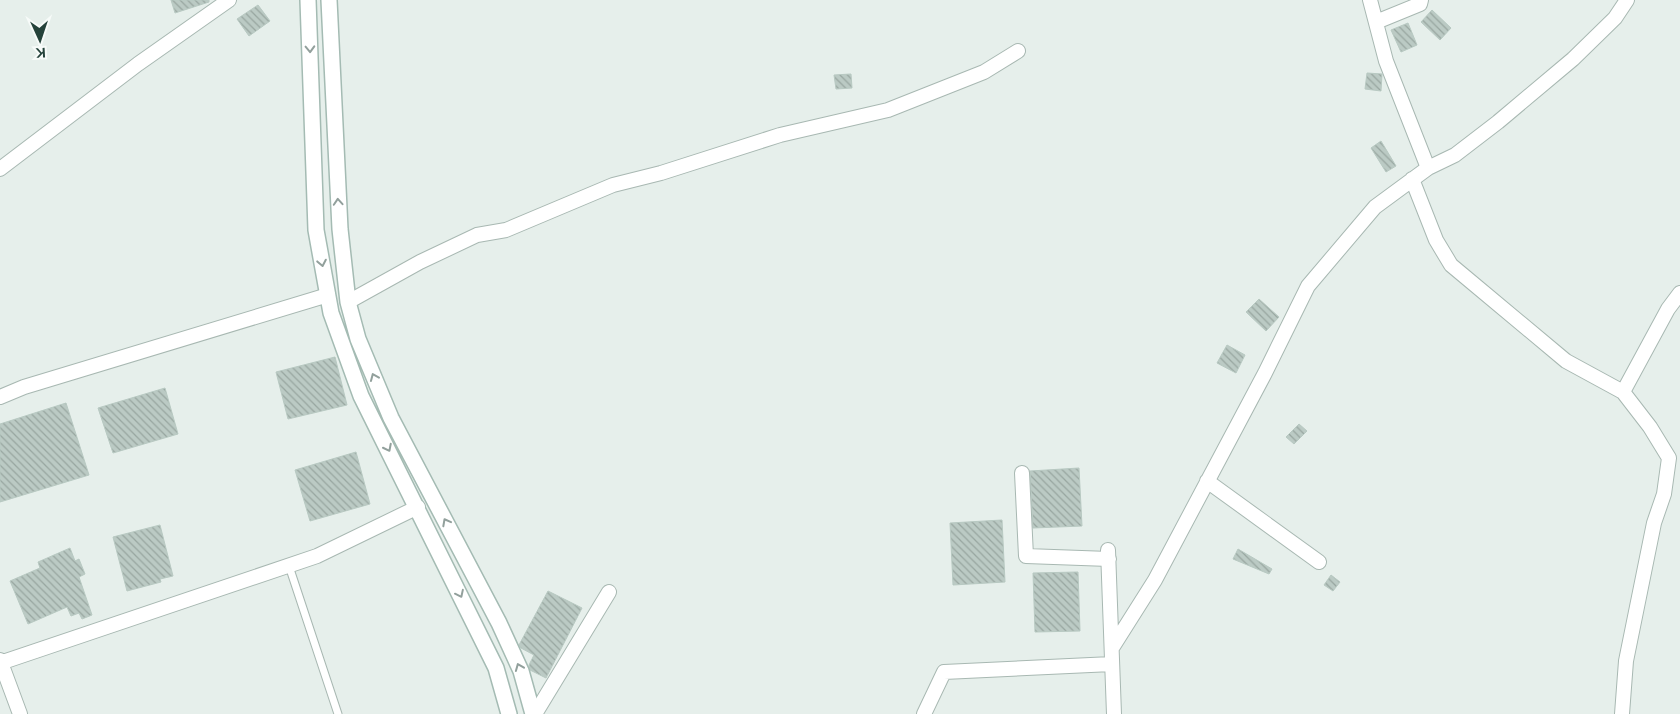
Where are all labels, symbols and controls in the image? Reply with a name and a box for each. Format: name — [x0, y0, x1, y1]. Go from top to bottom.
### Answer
north arrow — [15, 15, 65, 65]
text: K — [35, 45, 46, 61]
one-way arrow — [305, 45, 316, 53]
one-way arrow — [332, 197, 343, 205]
one-way arrow — [316, 259, 326, 267]
one-way arrow — [369, 373, 380, 382]
one-way arrow — [382, 443, 392, 452]
one-way arrow — [442, 518, 452, 527]
one-way arrow — [454, 588, 464, 597]
one-way arrow — [514, 663, 525, 672]

